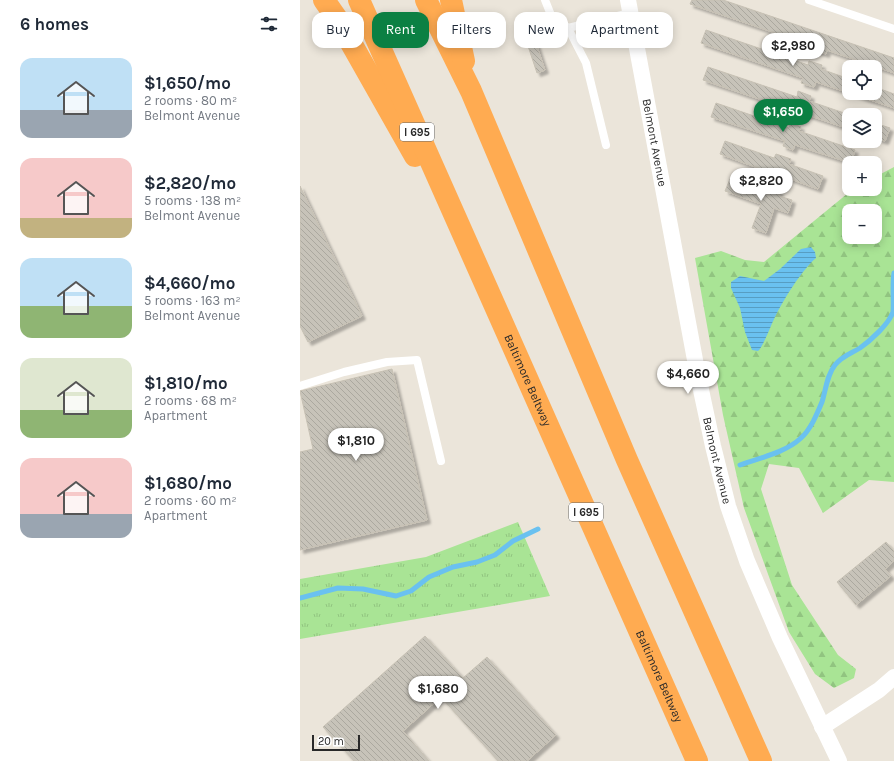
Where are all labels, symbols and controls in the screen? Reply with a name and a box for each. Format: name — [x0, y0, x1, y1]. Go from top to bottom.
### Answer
chip: Buy — [312, 12, 364, 48]
chip: Rent — [372, 12, 429, 48]
chip: Filters — [437, 12, 506, 48]
chip: New — [514, 12, 568, 48]
chip: Apartment — [576, 12, 673, 48]
icon: filters — [258, 13, 280, 35]
text: 6 homes — [20, 14, 89, 34]
pin: $2,980 — [760, 33, 826, 67]
text: $2,980 — [771, 38, 815, 53]
map controls — [842, 60, 882, 244]
button: locate — [842, 60, 882, 100]
text: $1,650/mo — [144, 73, 231, 93]
icon: home — [52, 74, 100, 122]
text: 2 rooms · 80 m² — [144, 93, 237, 108]
street label: Belmont Avenue — [640, 98, 670, 188]
pin: $1,650 — [750, 99, 816, 133]
text: $1,650 — [763, 104, 803, 119]
text: Belmont Avenue — [144, 108, 240, 123]
button: layers — [842, 108, 882, 148]
road number: I 695 — [400, 123, 434, 141]
button: + — [842, 156, 882, 196]
pin: $2,820 — [728, 168, 794, 202]
text: $2,820/mo — [144, 173, 236, 193]
text: $2,820 — [739, 173, 783, 188]
icon: home — [52, 174, 100, 222]
text: 5 rooms · 138 m² — [144, 193, 241, 208]
button: − — [842, 204, 882, 244]
text: Belmont Avenue — [144, 208, 240, 223]
text: $4,660/mo — [144, 273, 235, 293]
icon: home — [52, 274, 100, 322]
text: 5 rooms · 163 m² — [144, 293, 241, 308]
text: Belmont Avenue — [144, 308, 240, 323]
street label: Baltimore Beltway — [501, 332, 555, 429]
pin: $4,660 — [655, 361, 721, 395]
text: $4,660 — [666, 366, 710, 381]
text: $1,810/mo — [144, 373, 228, 393]
icon: home — [52, 374, 100, 422]
text: 2 rooms · 68 m² — [144, 393, 237, 408]
text: Apartment — [144, 408, 207, 423]
street label: Belmont Avenue — [700, 416, 734, 505]
pin: $1,810 — [323, 428, 389, 462]
text: $1,810 — [337, 433, 375, 448]
text: $1,680/mo — [144, 473, 232, 493]
icon: home — [52, 474, 100, 522]
text: 2 rooms · 60 m² — [144, 493, 237, 508]
road number: I 695 — [569, 503, 603, 521]
text: Apartment — [144, 508, 207, 523]
street label: Baltimore Beltway — [633, 628, 686, 725]
pin: $1,680 — [405, 676, 471, 710]
text: $1,680 — [417, 681, 459, 696]
scale bar — [312, 733, 360, 752]
text: 20 m — [318, 735, 344, 748]

